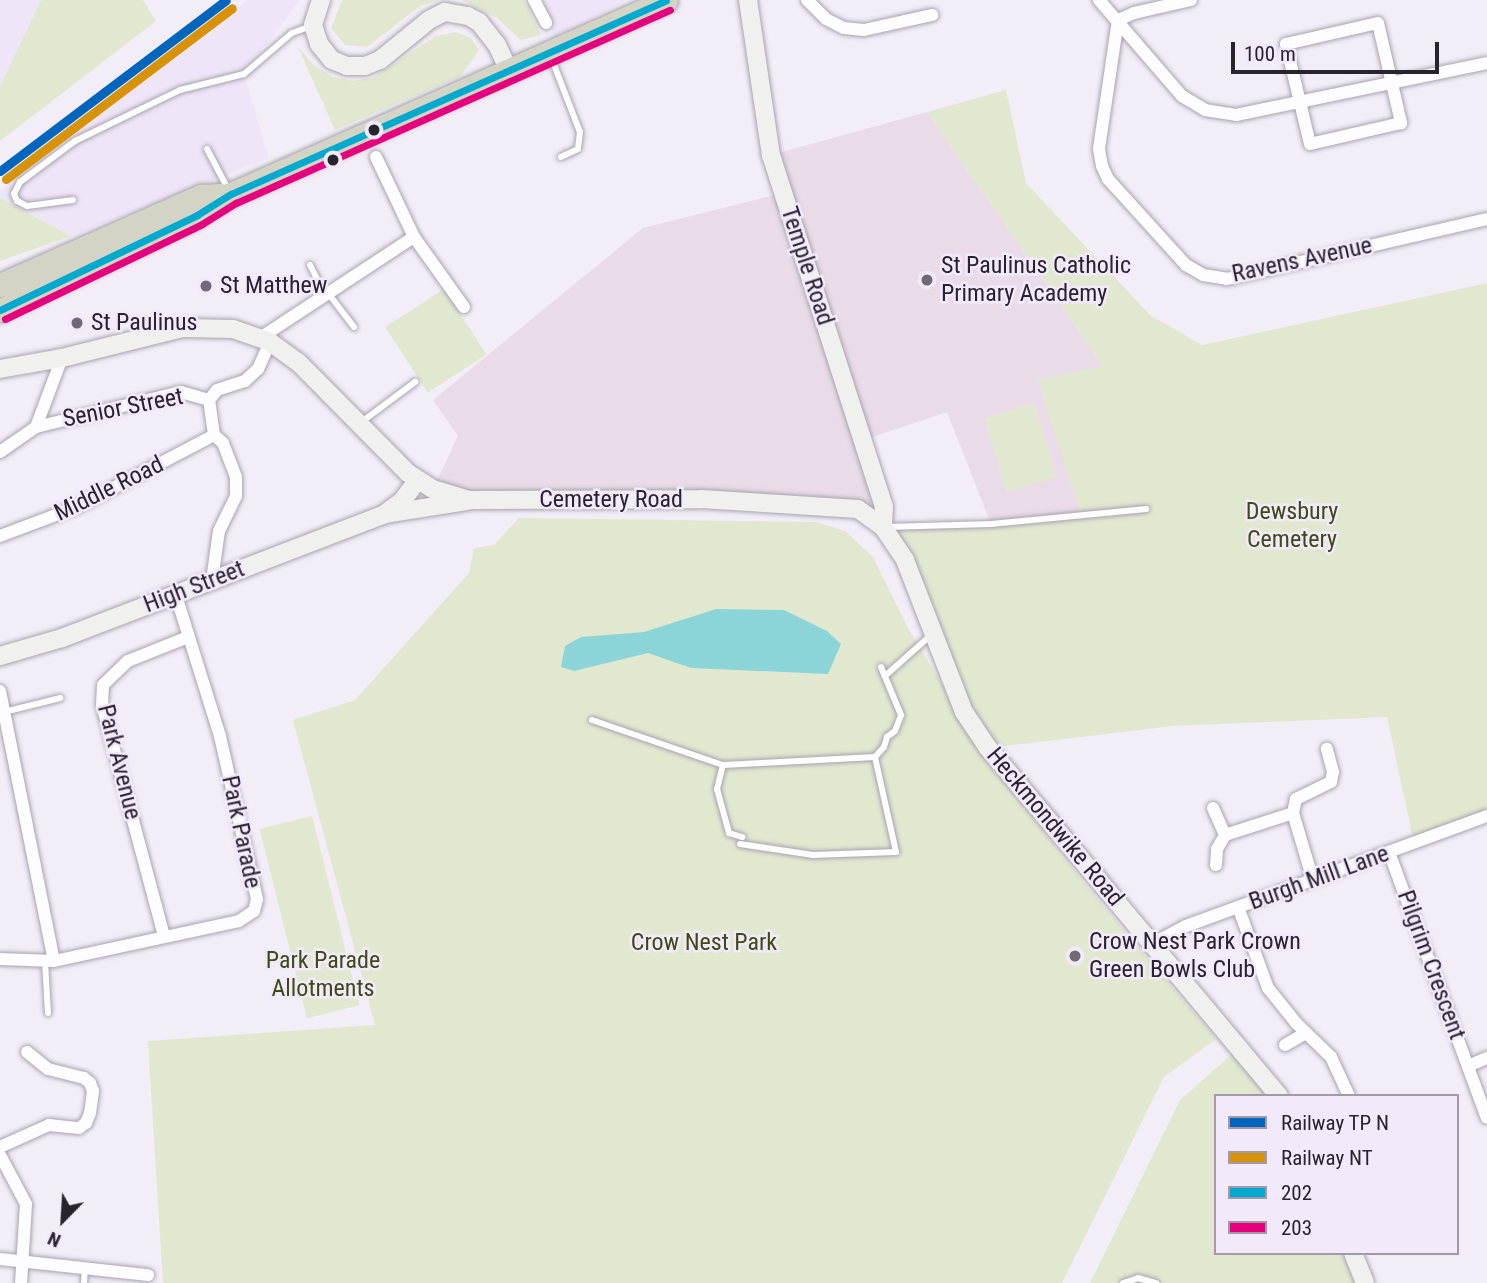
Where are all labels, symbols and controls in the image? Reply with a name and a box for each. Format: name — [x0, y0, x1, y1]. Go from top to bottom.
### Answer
scale bar — [1235, 28, 1443, 72]
text: 100 m — [1244, 42, 1296, 66]
unlabelled marker — [367, 123, 381, 137]
unlabelled marker — [326, 153, 340, 167]
street label: Temple Road — [774, 203, 840, 329]
street label: Ravens Avenue — [1229, 231, 1375, 289]
place label: St Paulinus Catholic Primary Academy — [941, 252, 1131, 308]
place label: St Matthew — [220, 272, 327, 300]
marker: St Paulinus Catholic Primary Academy — [919, 272, 935, 288]
marker: St Matthew — [198, 278, 214, 294]
place label: St Paulinus — [91, 309, 198, 337]
marker: St Paulinus — [69, 315, 85, 331]
street label: Senior Street — [60, 382, 186, 434]
street label: Middle Road — [50, 450, 168, 528]
street label: Cemetery Road — [539, 486, 683, 514]
park label: Dewsbury Cemetery — [1246, 498, 1338, 554]
street label: High Street — [140, 555, 248, 619]
street label: Park Avenue — [91, 702, 147, 822]
street label: Heckmondwike Road — [980, 742, 1130, 912]
street label: Park Parade — [215, 773, 267, 891]
street label: Burgh Mill Lane — [1245, 839, 1393, 917]
street label: Pilgrim Crescent — [1391, 887, 1471, 1043]
place label: Crow Nest Park Crown Green Bowls Club — [1089, 928, 1301, 984]
park label: Crow Nest Park — [631, 929, 777, 957]
park label: Park Parade Allotments — [266, 947, 380, 1003]
marker: Crow Nest Park Crown Green Bowls Club — [1067, 948, 1083, 964]
legend — [1214, 1094, 1459, 1255]
text: Railway TP N — [1281, 1111, 1389, 1135]
text: Railway NT — [1281, 1146, 1373, 1170]
text: 202 — [1281, 1181, 1312, 1205]
north arrow — [28, 1185, 98, 1255]
text: 203 — [1281, 1216, 1312, 1240]
text: N — [44, 1227, 64, 1253]

